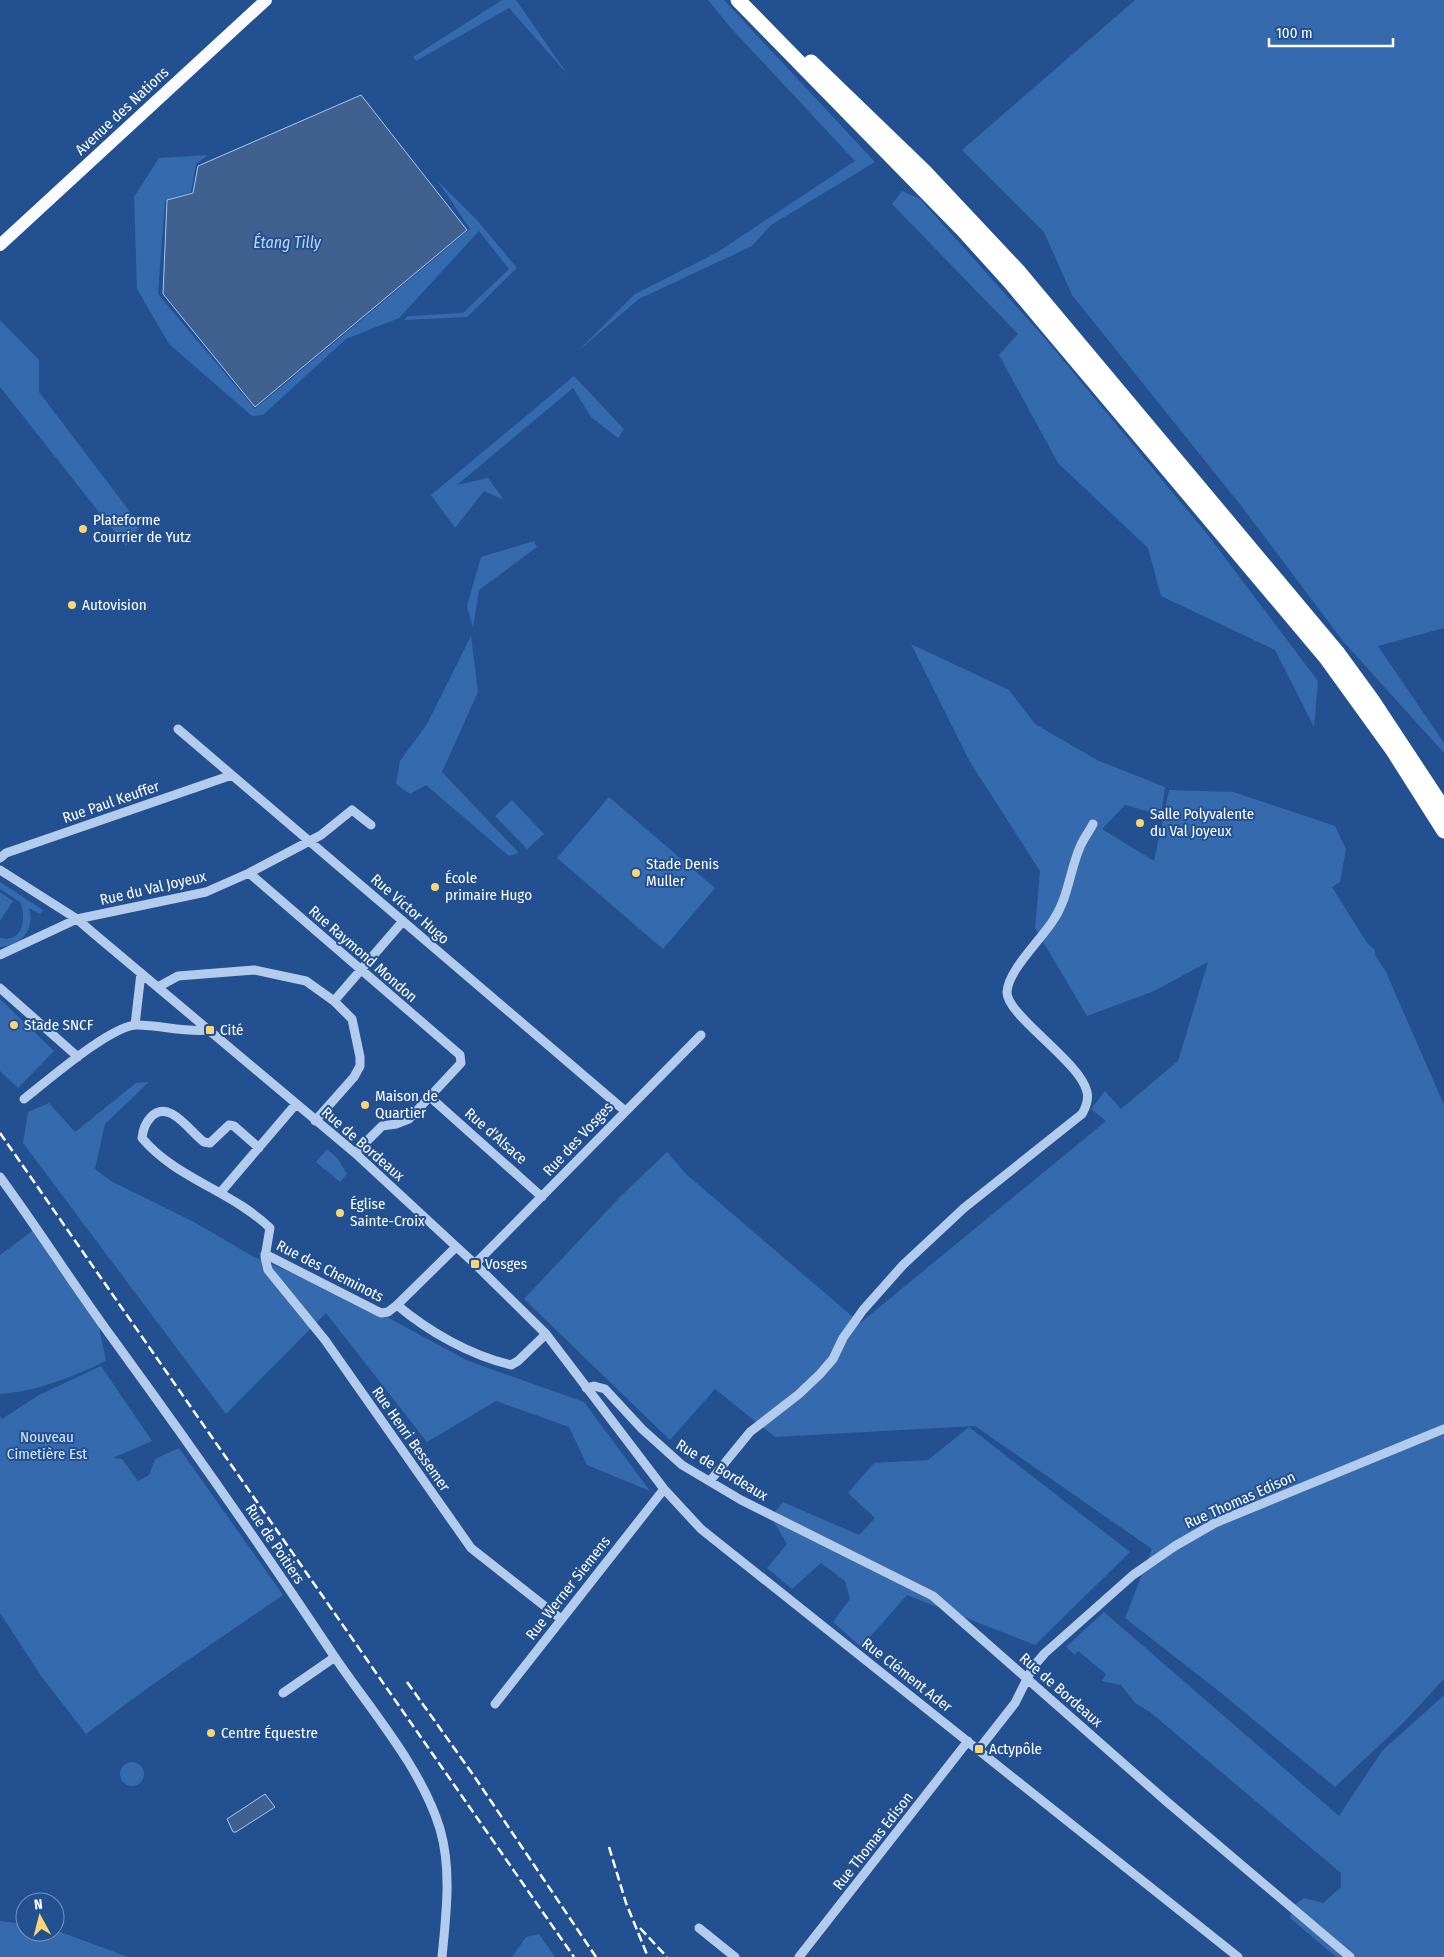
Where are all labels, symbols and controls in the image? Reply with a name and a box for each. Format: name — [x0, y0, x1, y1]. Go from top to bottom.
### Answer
scale bar — [1269, 15, 1393, 47]
text: 100 m — [1276, 24, 1313, 42]
street label: Avenue des Nations — [71, 63, 173, 159]
water label: Étang Tilly — [253, 232, 322, 252]
place label: Plateforme Courrier de Yutz — [93, 511, 191, 546]
marker: Plateforme Courrier de Yutz — [77, 523, 89, 535]
place label: Autovision — [82, 596, 147, 614]
marker: Autovision — [66, 599, 78, 611]
street label: Rue Paul Keuffer — [60, 777, 163, 827]
place label: Salle Polyvalente du Val Joyeux — [1150, 805, 1254, 840]
marker: Salle Polyvalente du Val Joyeux — [1134, 817, 1146, 829]
place label: Stade Denis Muller — [646, 855, 719, 890]
street label: Rue du Val Joyeux — [98, 867, 208, 909]
marker: Stade Denis Muller — [630, 867, 642, 879]
place label: École primaire Hugo — [445, 869, 532, 904]
street label: Rue Victor Hugo — [367, 870, 453, 948]
marker: École primaire Hugo — [429, 881, 441, 893]
street label: Rue Raymond Mondon — [305, 902, 421, 1006]
place label: Stade SNCF — [24, 1016, 94, 1034]
marker: Stade SNCF — [8, 1019, 20, 1031]
place label: Cité — [220, 1021, 244, 1039]
marker: Cité — [204, 1024, 216, 1036]
place label: Maison de Quartier — [375, 1087, 438, 1122]
street label: Rue des Vosges — [539, 1098, 617, 1180]
marker: Maison de Quartier — [359, 1099, 371, 1111]
street label: Rue de Bordeaux — [318, 1103, 408, 1185]
street label: Rue d'Alsace — [461, 1104, 531, 1168]
place label: Église Sainte-Croix — [350, 1195, 425, 1230]
marker: Église Sainte-Croix — [334, 1207, 346, 1219]
street label: Rue des Cheminots — [274, 1236, 386, 1306]
place label: Vosges — [485, 1255, 527, 1273]
marker: Vosges — [469, 1258, 481, 1270]
street label: Rue Henri Bessemer — [368, 1383, 454, 1495]
park label: Nouveau Cimetière Est — [7, 1428, 87, 1463]
street label: Rue de Bordeaux — [673, 1436, 772, 1505]
street label: Rue Thomas Edison — [1182, 1468, 1298, 1532]
street label: Rue de Poitiers — [242, 1501, 308, 1587]
street label: Rue Werner Siemens — [522, 1533, 614, 1643]
street label: Rue Clément Ader — [858, 1634, 956, 1716]
street label: Rue de Bordeaux — [1016, 1649, 1106, 1731]
place label: Centre Équestre — [221, 1724, 318, 1742]
marker: Centre Équestre — [205, 1727, 217, 1739]
place label: Actypôle — [989, 1740, 1042, 1758]
marker: Actypôle — [973, 1743, 985, 1755]
street label: Rue Thomas Edison — [829, 1789, 917, 1893]
north arrow — [15, 1892, 65, 1942]
text: N — [33, 1896, 44, 1914]

